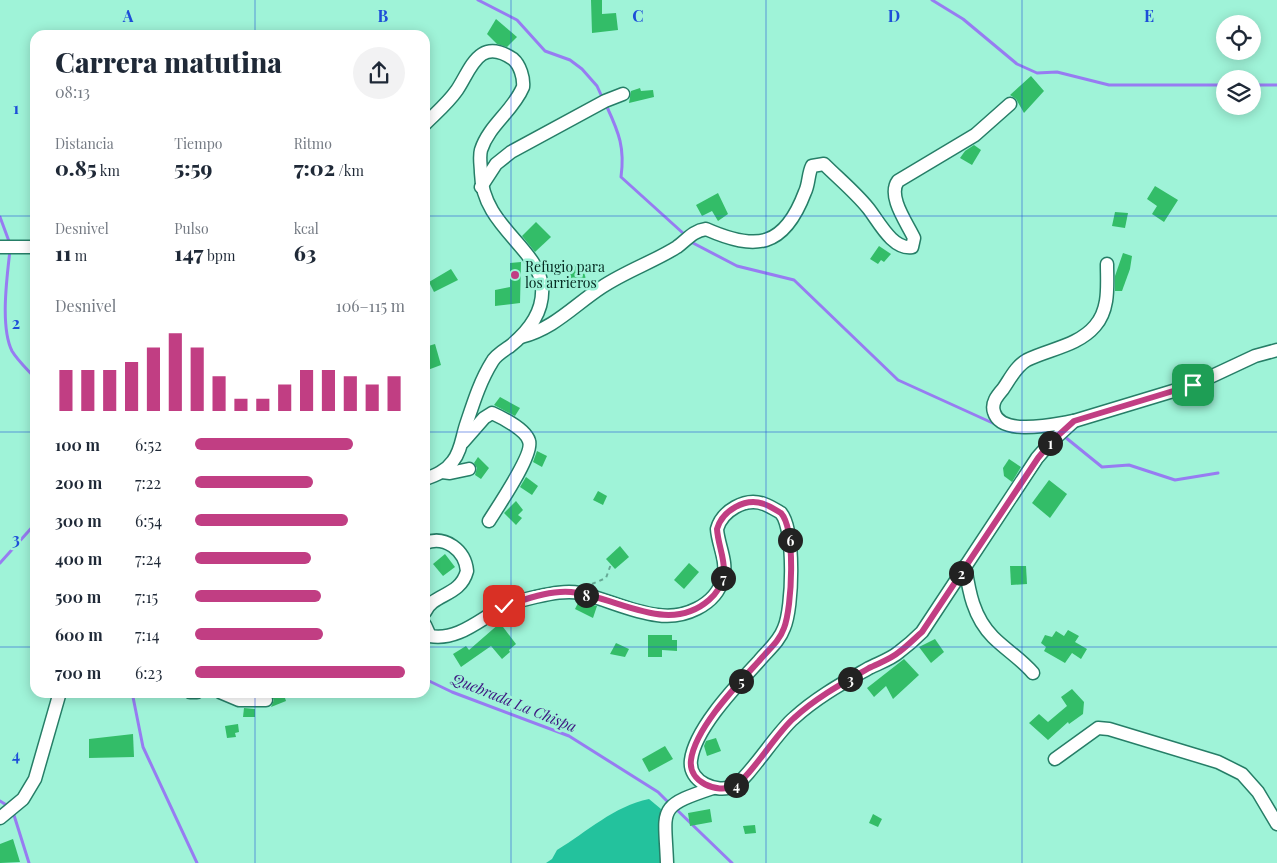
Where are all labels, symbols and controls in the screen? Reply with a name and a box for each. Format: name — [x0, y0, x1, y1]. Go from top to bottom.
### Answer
text: A — [122, 5, 134, 26]
text: B — [378, 5, 389, 26]
text: C — [632, 5, 644, 26]
text: D — [888, 5, 900, 26]
text: E — [1144, 5, 1154, 26]
map controls — [1216, 15, 1261, 115]
button: locate — [1216, 15, 1261, 60]
text: Carrera matutina — [55, 43, 282, 80]
button: share — [353, 47, 405, 99]
button: layers — [1216, 70, 1261, 115]
text: 08:13 — [55, 81, 90, 102]
text: 1 — [13, 97, 19, 118]
text: Distancia — [55, 134, 114, 153]
text: Tiempo — [174, 134, 222, 153]
text: Ritmo — [294, 134, 332, 153]
text: 0.85 — [55, 153, 97, 181]
text: 5:59 — [174, 153, 212, 181]
text: 7:02 — [294, 153, 335, 181]
text: km — [97, 161, 120, 180]
text: /km — [335, 161, 364, 180]
text: Desnivel — [55, 219, 109, 238]
text: Pulso — [174, 219, 209, 238]
text: kcal — [294, 219, 319, 238]
text: 11 — [55, 238, 71, 266]
text: 147 — [174, 238, 203, 266]
text: 63 — [294, 238, 316, 266]
text: m — [71, 246, 87, 265]
text: bpm — [203, 246, 235, 265]
place label: Refugio para los arrieros — [525, 257, 605, 292]
marker: Refugio para los arrieros — [509, 269, 521, 281]
text: Desnivel — [55, 295, 116, 316]
text: 106–115 m — [336, 295, 405, 316]
text: 2 — [12, 312, 20, 333]
pin — [1172, 364, 1214, 406]
icon: arrive — [1179, 371, 1207, 399]
pin: 1 — [1038, 430, 1062, 456]
text: 100 m — [55, 434, 100, 455]
text: 6:52 — [135, 434, 162, 455]
text: 1 — [1048, 434, 1053, 453]
text: 200 m — [55, 472, 102, 493]
text: 7:22 — [135, 472, 161, 493]
text: 300 m — [55, 510, 102, 531]
text: 6:54 — [135, 510, 162, 531]
text: 3 — [12, 528, 20, 549]
pin: 6 — [778, 528, 802, 552]
text: 6 — [787, 531, 794, 550]
text: 400 m — [55, 548, 102, 569]
text: 7:24 — [135, 548, 161, 569]
pin: 2 — [948, 560, 974, 586]
text: 2 — [958, 564, 965, 583]
pin: 7 — [710, 566, 736, 590]
text: 7 — [720, 569, 727, 588]
pin: 8 — [574, 582, 598, 608]
pin — [483, 585, 525, 627]
text: 500 m — [55, 586, 101, 607]
text: 7:15 — [135, 586, 158, 607]
text: 8 — [583, 586, 590, 605]
icon: check — [490, 592, 518, 620]
text: 600 m — [55, 624, 103, 645]
text: 7:14 — [135, 624, 160, 645]
text: 700 m — [55, 662, 101, 683]
text: 6:23 — [135, 662, 162, 683]
pin: 3 — [838, 666, 862, 692]
water label: Quebrada La Chispa — [448, 668, 580, 736]
pin: 5 — [728, 668, 754, 694]
text: 3 — [847, 670, 854, 689]
text: 5 — [738, 672, 745, 691]
text: 4 — [12, 744, 20, 765]
pin: 4 — [724, 772, 748, 798]
text: 4 — [733, 776, 740, 795]

